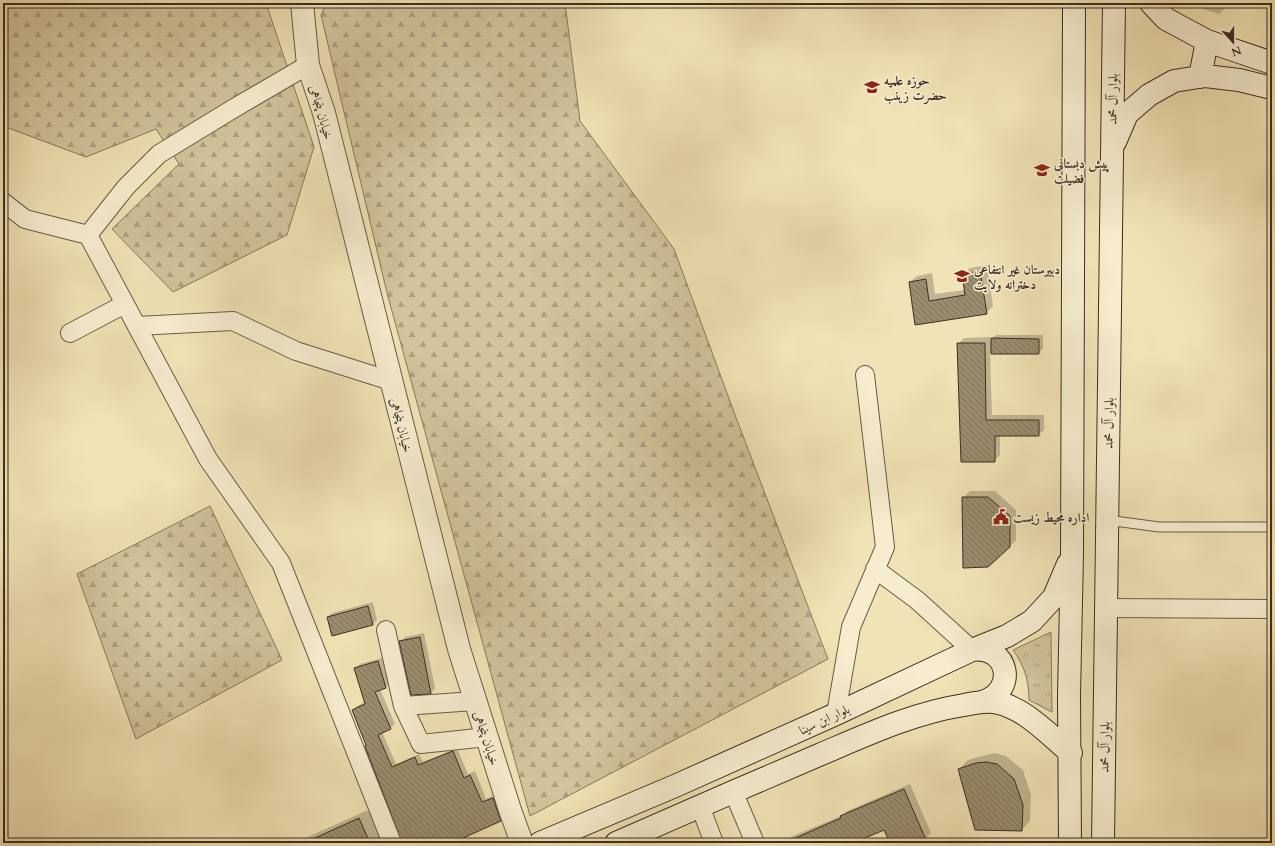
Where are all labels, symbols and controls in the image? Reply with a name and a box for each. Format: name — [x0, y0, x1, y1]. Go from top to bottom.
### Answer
north arrow — [1213, 22, 1253, 62]
text: N — [1229, 42, 1244, 60]
place label: حوزه علمیه حضرت زینب — [884, 72, 947, 105]
street label: بلوار آل محمد — [1104, 73, 1122, 125]
school or university icon: حوزه علمیه حضرت زینب — [863, 78, 881, 96]
street label: خیابان پنجاهی — [305, 83, 337, 142]
place label: پیش دبستانی فضیلت — [1053, 155, 1110, 188]
school or university icon: پیش دبستانی فضیلت — [1033, 161, 1051, 179]
place label: دبیرستان غیر انتفاعی دخترانه ولایت — [973, 261, 1060, 294]
school or university icon: دبیرستان غیر انتفاعی دخترانه ولایت — [953, 267, 971, 285]
street label: خیابان پنجاهی — [385, 396, 417, 455]
street label: بلوار آل محمد — [1100, 397, 1118, 449]
public building icon: اداره محیط زیست — [992, 508, 1010, 526]
place label: اداره محیط زیست — [1013, 509, 1089, 527]
street label: بلوار ابن سینا — [796, 700, 853, 740]
street label: خیابان پنجاهی — [469, 709, 503, 768]
street label: بلوار آل محمد — [1096, 721, 1114, 773]

